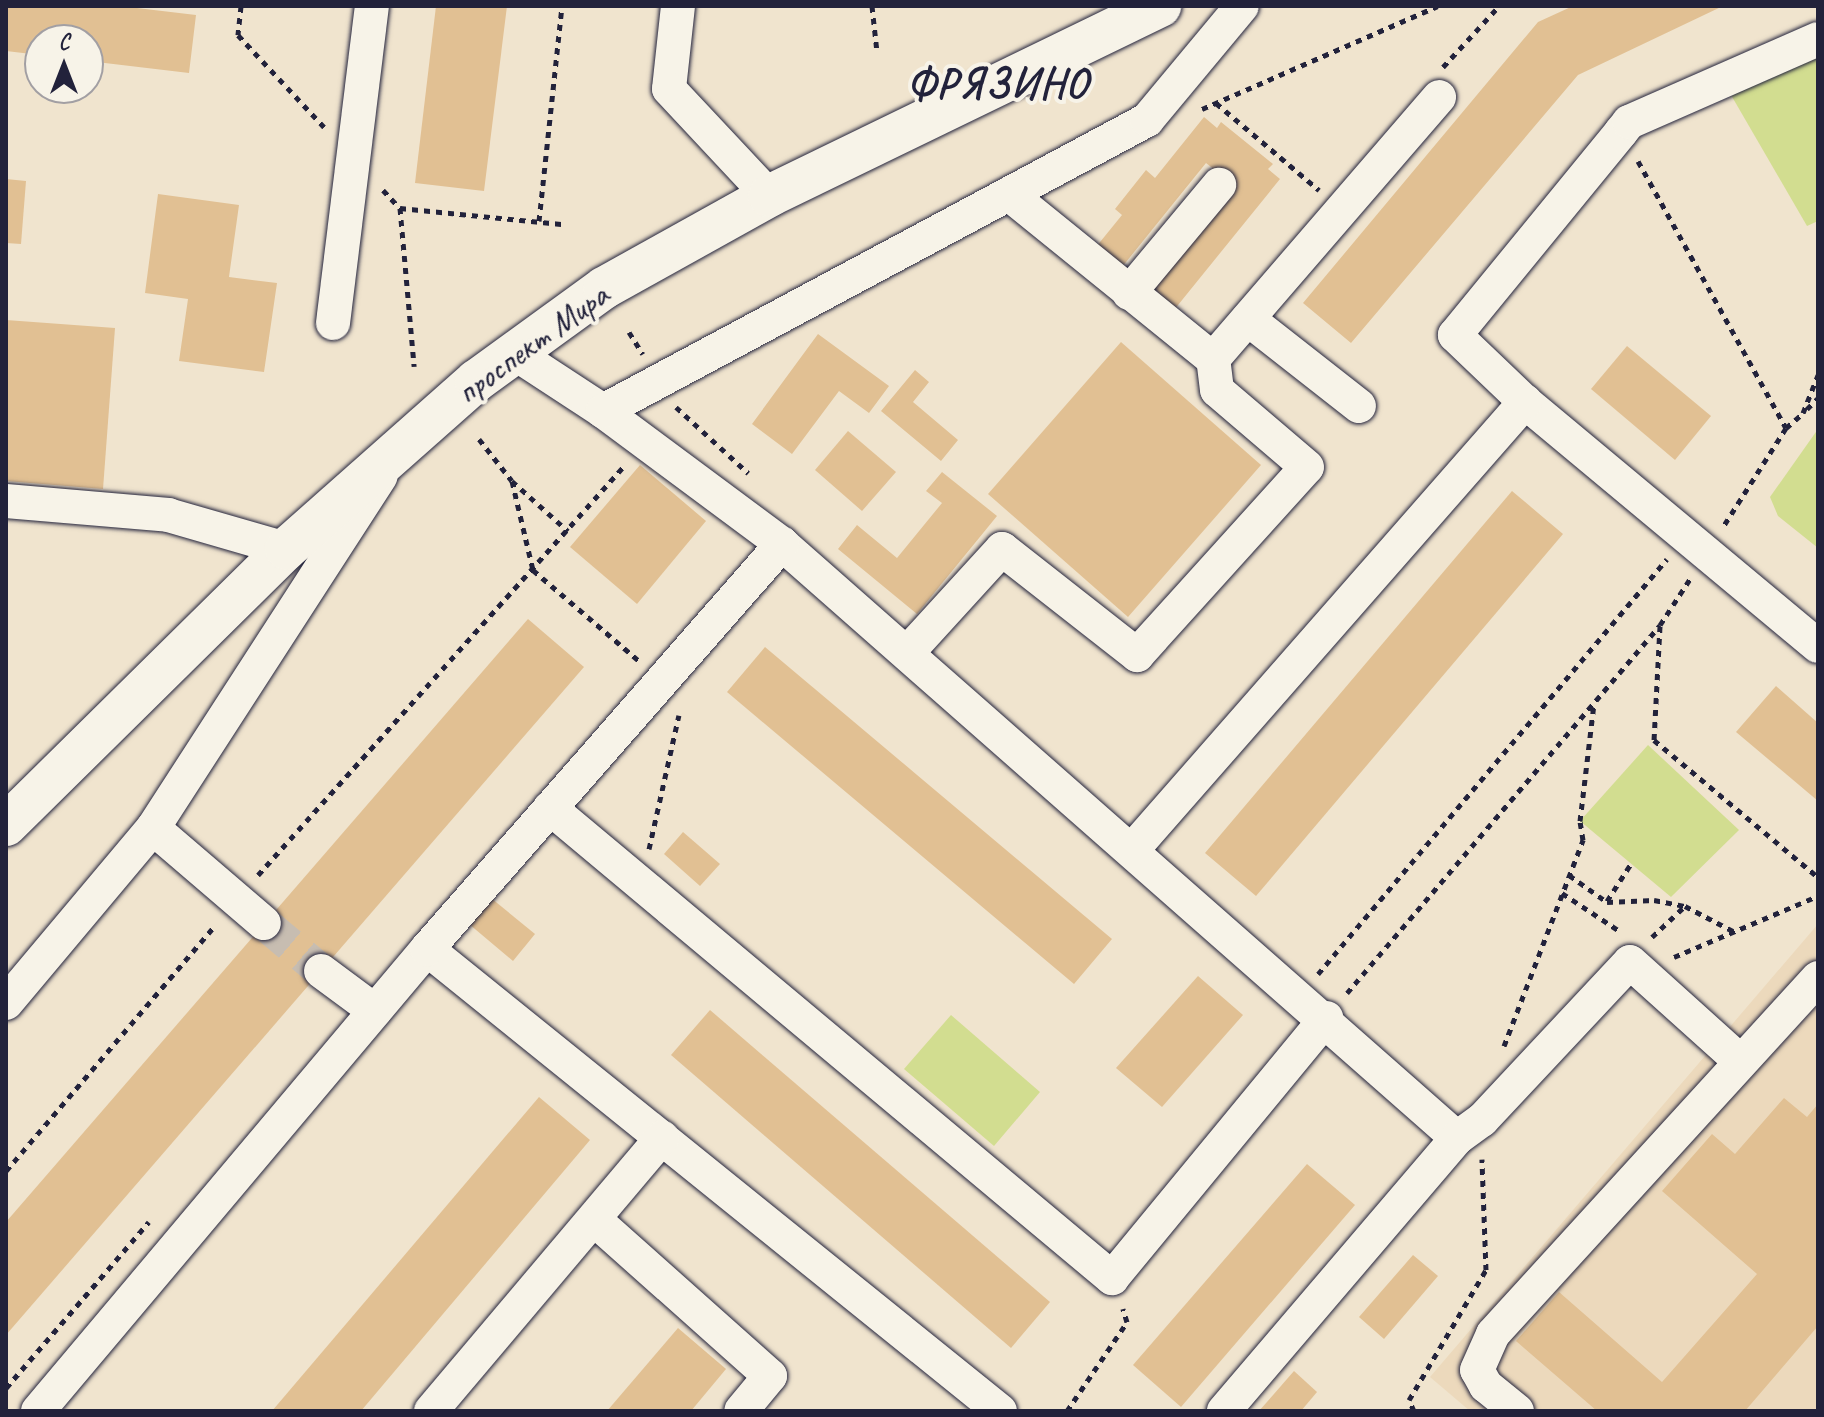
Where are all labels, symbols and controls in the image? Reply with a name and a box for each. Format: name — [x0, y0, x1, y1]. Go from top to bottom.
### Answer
north arrow — [24, 24, 104, 104]
text: С — [59, 28, 69, 56]
district label: ФРЯЗИНО — [903, 59, 1093, 109]
street label: проспект Мира — [448, 274, 616, 412]

